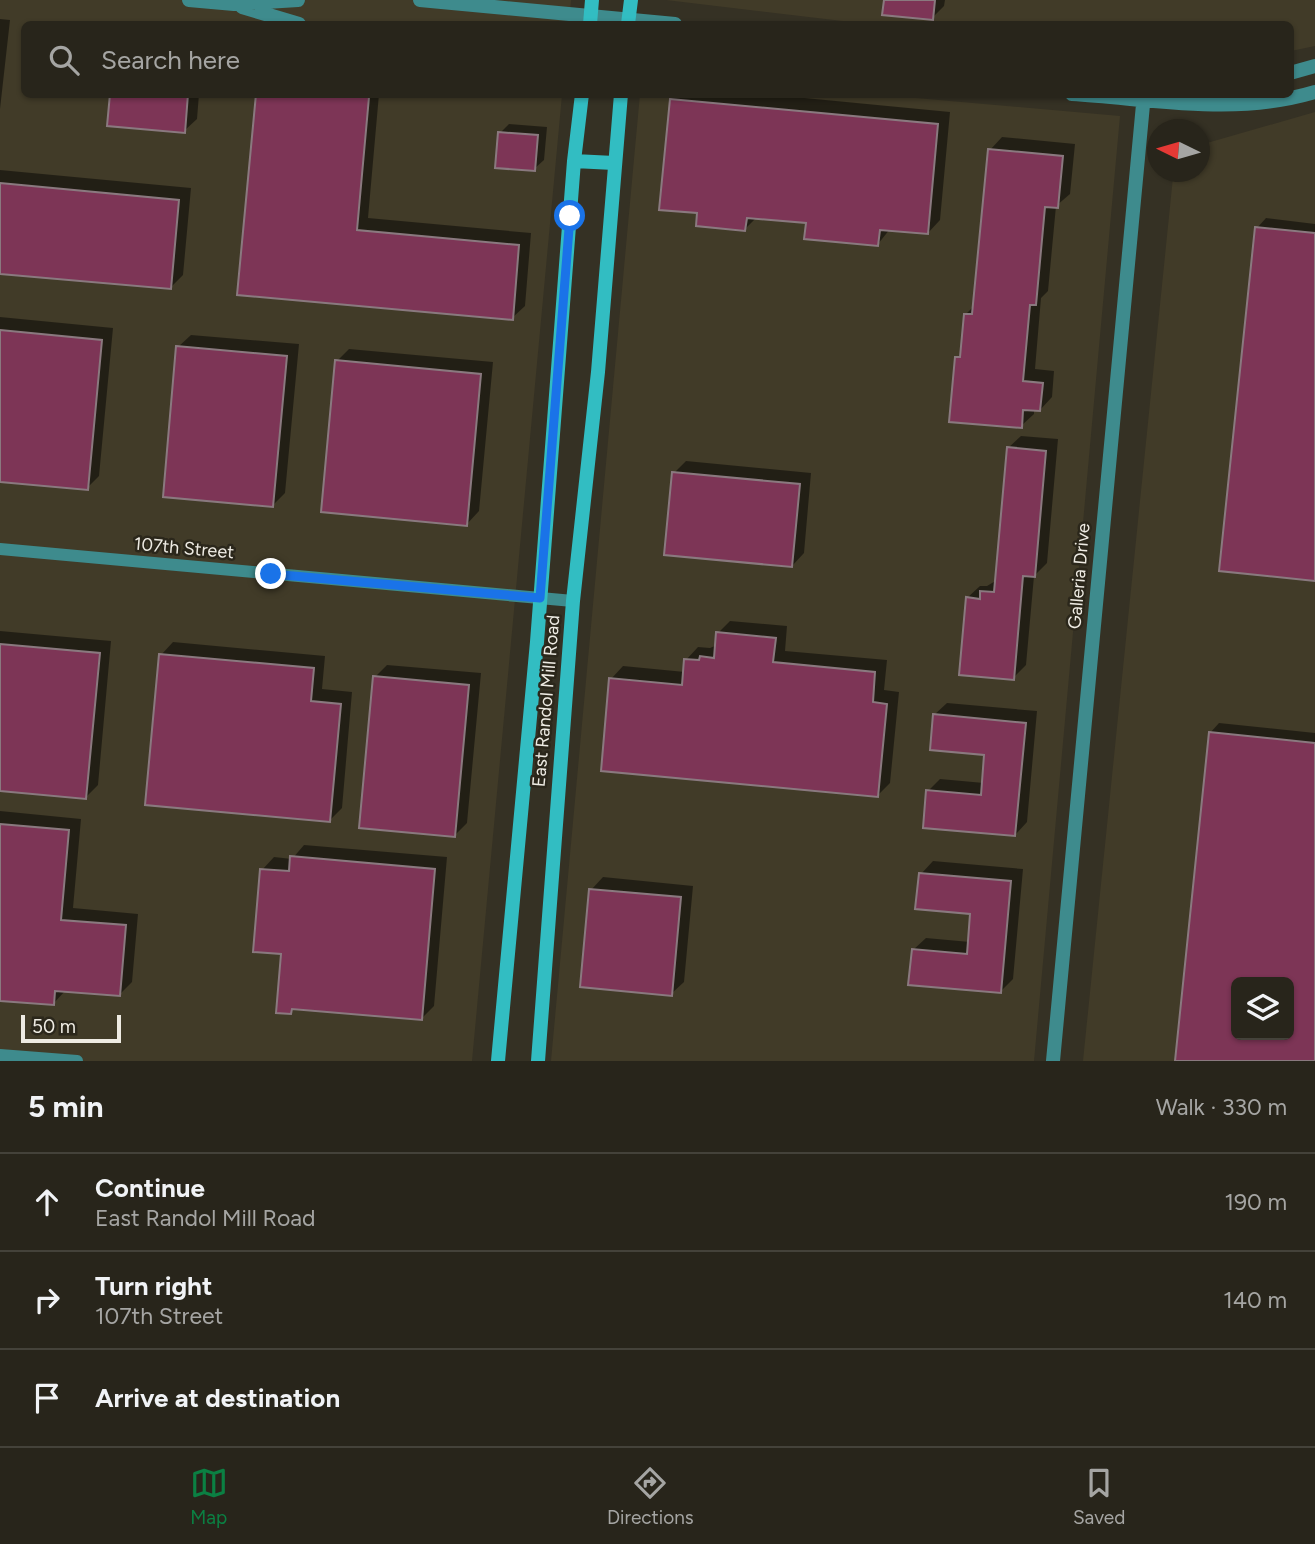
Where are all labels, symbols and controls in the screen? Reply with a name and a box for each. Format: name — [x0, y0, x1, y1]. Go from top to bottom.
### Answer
search box — [21, 21, 1294, 98]
icon: search — [45, 41, 83, 79]
text: Search here — [101, 44, 240, 76]
north arrow — [1147, 119, 1210, 182]
route start — [554, 200, 585, 231]
street label: Galleria Drive — [1063, 522, 1095, 630]
street label: 107th Street — [133, 533, 235, 563]
route end — [255, 558, 286, 589]
street label: East Randol Mill Road — [528, 614, 564, 788]
map controls — [1231, 977, 1294, 1040]
button: layers — [1231, 977, 1294, 1040]
scale bar — [21, 1012, 121, 1044]
text: 50 m — [32, 1015, 76, 1038]
text: 5 min — [28, 1088, 104, 1125]
text: Walk · 330 m — [1156, 1093, 1287, 1121]
text: Continue — [95, 1172, 205, 1204]
icon: ahead — [28, 1183, 66, 1221]
text: 190 m — [1224, 1188, 1287, 1216]
text: East Randol Mill Road — [95, 1204, 316, 1232]
text: Turn right — [95, 1270, 212, 1302]
icon: right — [28, 1281, 66, 1319]
text: 140 m — [1223, 1286, 1287, 1314]
text: 107th Street — [95, 1302, 223, 1330]
icon: arrive — [28, 1379, 66, 1417]
text: Arrive at destination — [95, 1382, 340, 1414]
tab: Map — [190, 1464, 228, 1529]
tab: Directions — [607, 1464, 694, 1529]
tab: Saved — [1073, 1464, 1125, 1529]

